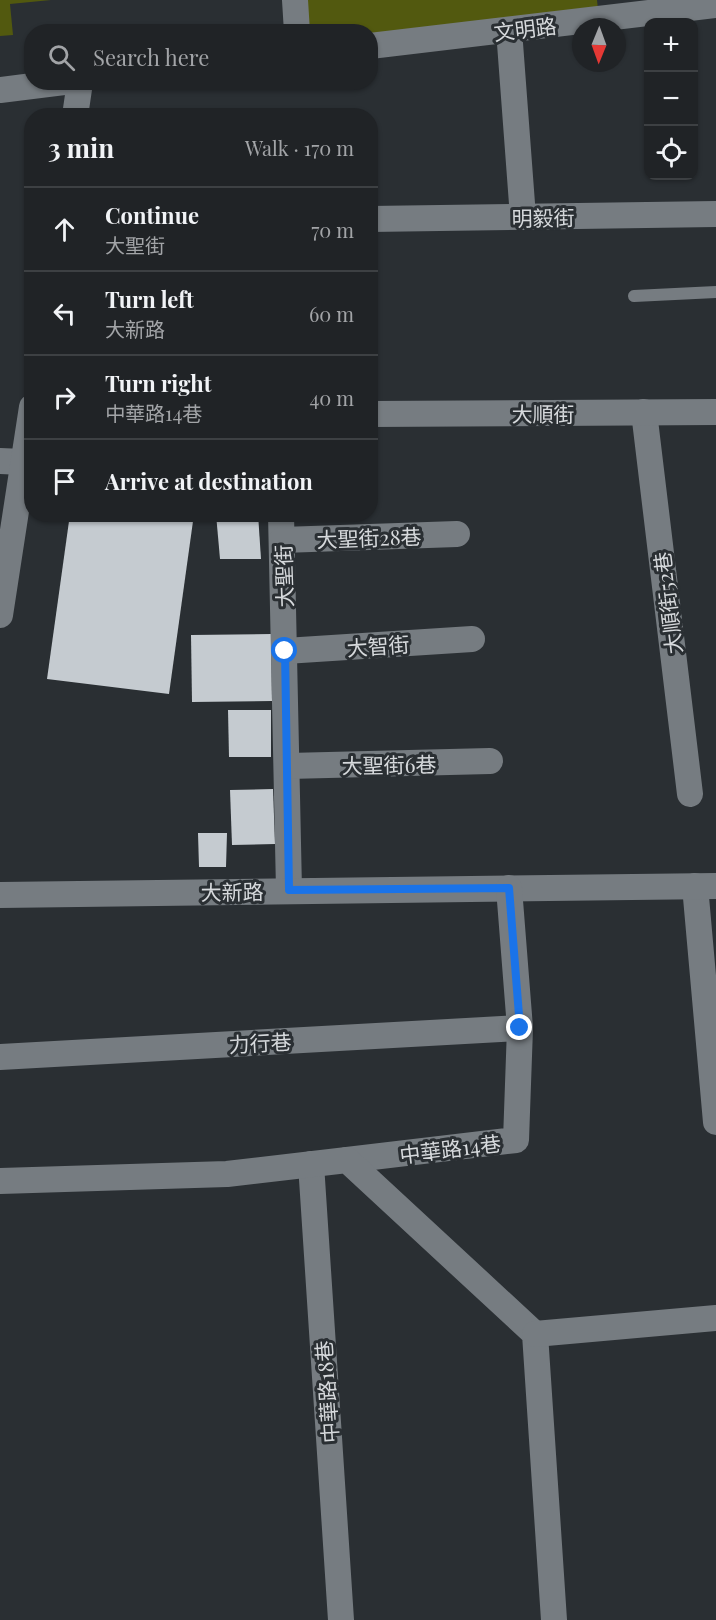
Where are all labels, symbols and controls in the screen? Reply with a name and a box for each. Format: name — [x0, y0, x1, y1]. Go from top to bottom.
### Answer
street label: 文明路 — [492, 10, 558, 46]
north arrow — [572, 18, 626, 72]
map controls — [644, 18, 698, 180]
button: + — [644, 18, 698, 72]
search box — [24, 24, 378, 90]
icon: search — [45, 41, 78, 74]
text: Search here — [93, 42, 209, 72]
button: − — [644, 72, 698, 126]
button: locate — [644, 126, 698, 180]
text: 3 min — [48, 130, 114, 165]
text: Walk · 170 m — [245, 134, 354, 161]
text: Continue — [105, 200, 199, 230]
street label: 明毅街 — [511, 202, 575, 232]
icon: ahead — [48, 213, 81, 246]
text: 70 m — [311, 216, 354, 243]
text: 大聖街 — [105, 231, 165, 258]
text: Turn left — [105, 284, 194, 314]
icon: left — [48, 297, 81, 330]
text: 60 m — [309, 300, 354, 327]
text: 大新路 — [105, 315, 165, 342]
text: Turn right — [105, 368, 211, 398]
icon: right — [48, 381, 81, 414]
text: 40 m — [309, 384, 354, 411]
text: 中華路14巷 — [105, 399, 202, 426]
street label: 大順街 — [512, 399, 575, 427]
icon: arrive — [48, 465, 81, 498]
text: Arrive at destination — [105, 466, 313, 496]
street label: 大聖街28巷 — [316, 521, 422, 553]
street label: 大聖街 — [268, 544, 298, 608]
street label: 大順街52巷 — [647, 550, 687, 656]
street label: 大智街 — [346, 629, 410, 661]
route start — [271, 637, 297, 663]
street label: 大聖街6巷 — [341, 749, 437, 779]
street label: 大新路 — [200, 876, 264, 906]
route end — [506, 1014, 532, 1040]
street label: 力行巷 — [228, 1026, 292, 1058]
street label: 中華路14巷 — [398, 1128, 502, 1168]
street label: 中華路18巷 — [308, 1340, 344, 1444]

